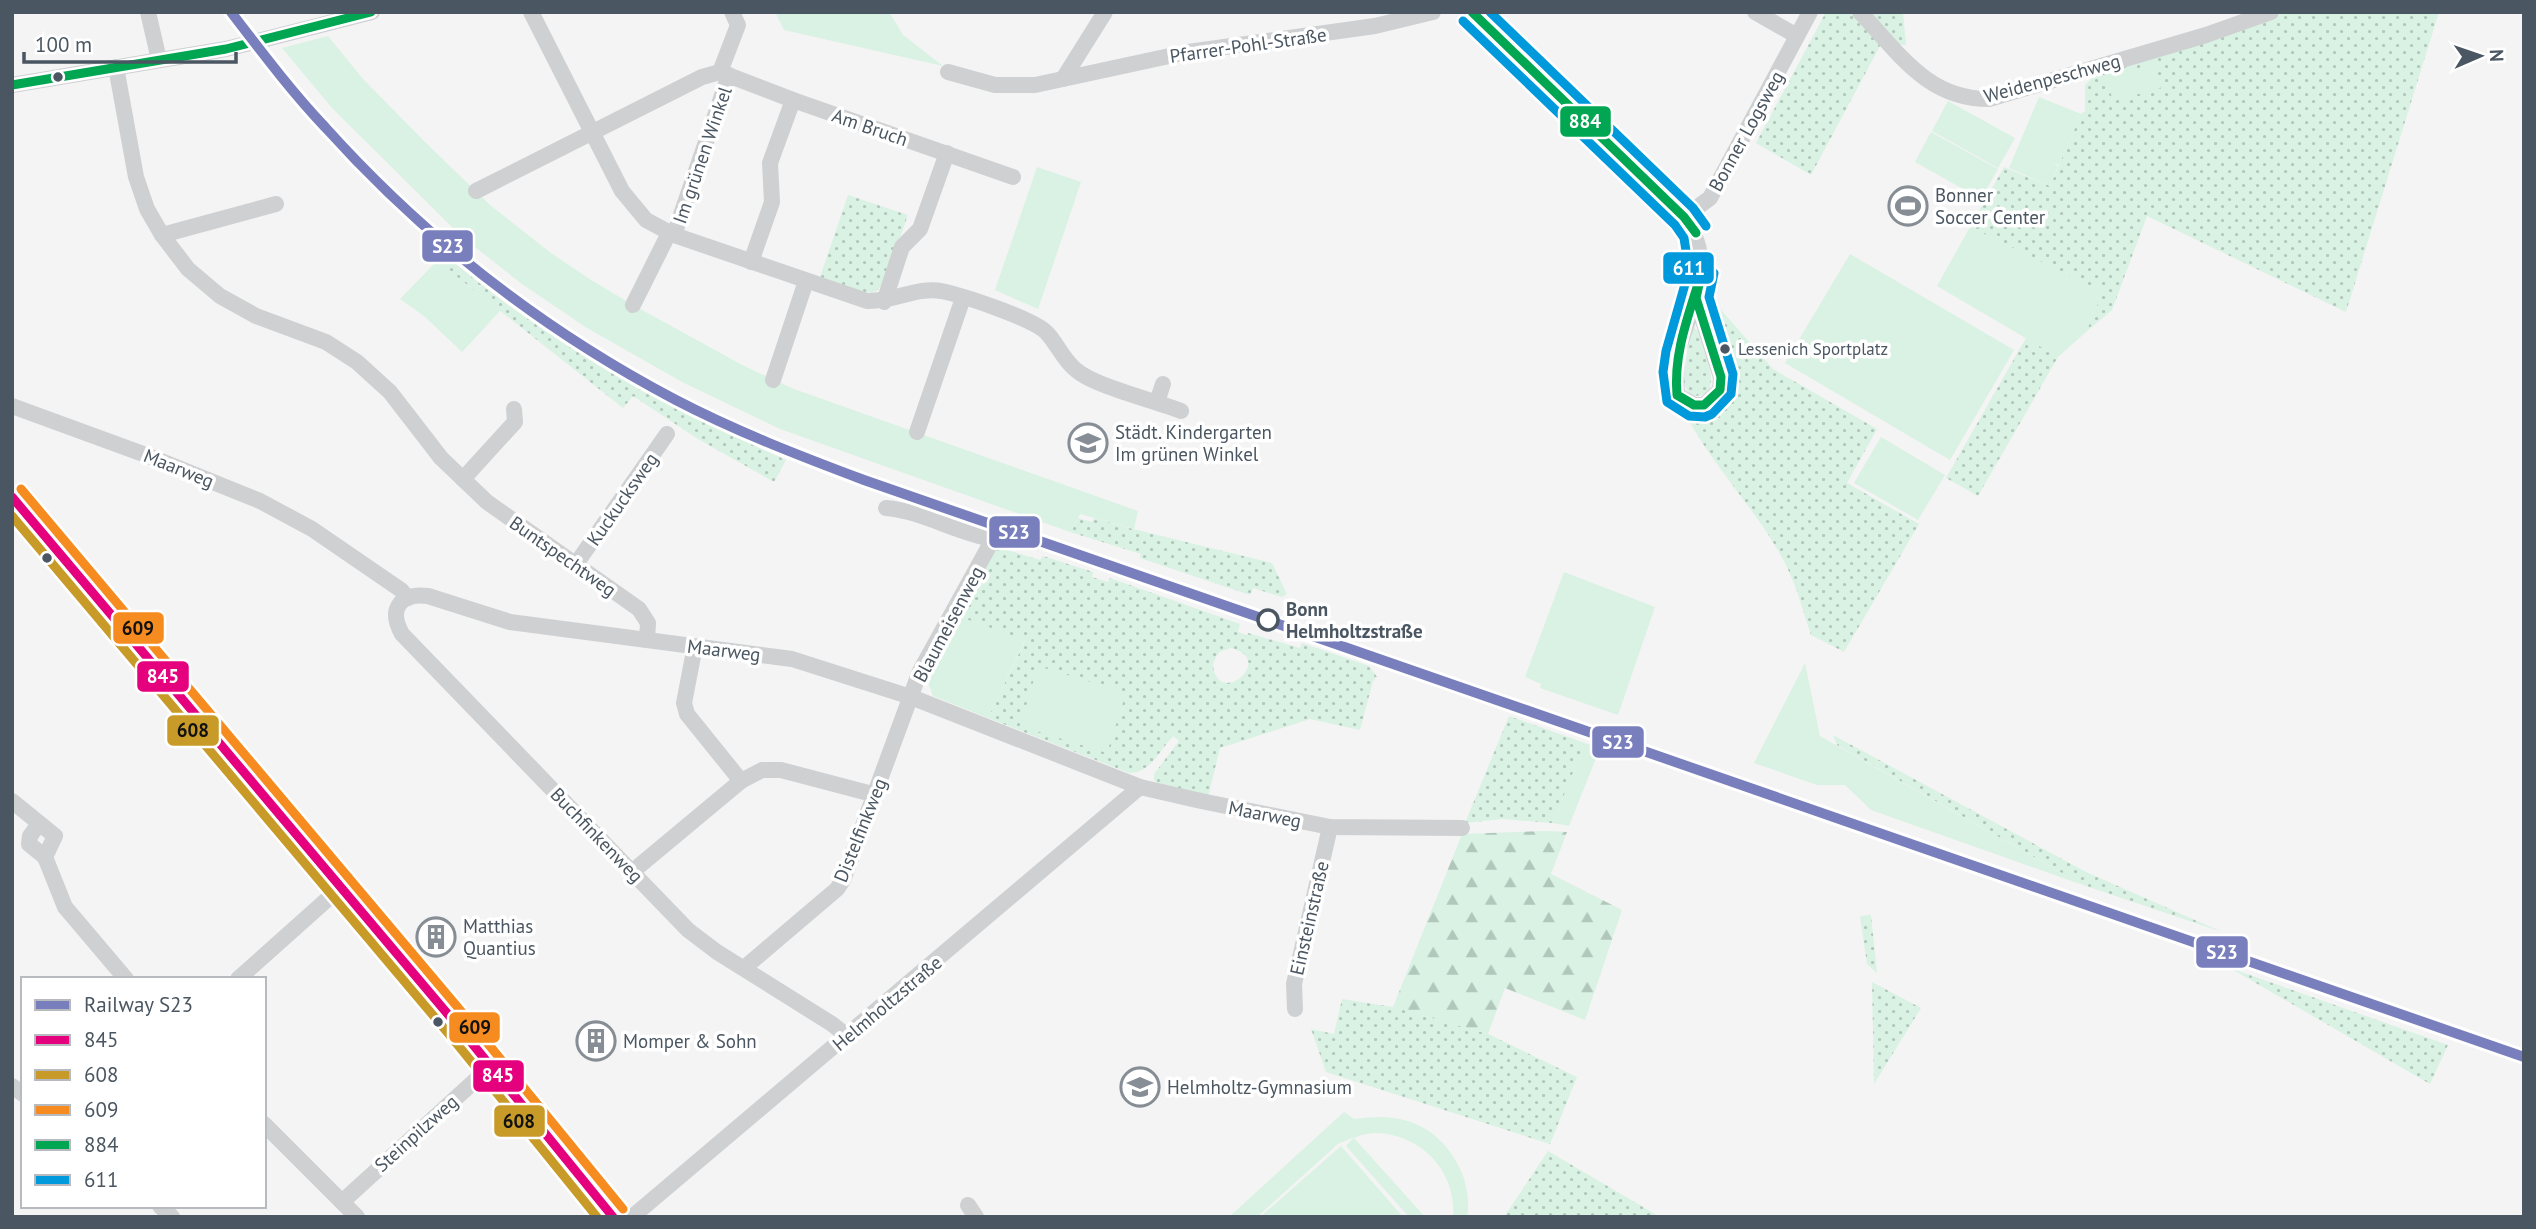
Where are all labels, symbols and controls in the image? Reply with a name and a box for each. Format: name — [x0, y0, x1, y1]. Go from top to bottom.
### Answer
scale bar — [24, 21, 236, 65]
north arrow — [2445, 21, 2515, 91]
street label: Pfarrer-Pohl-Straße — [1168, 22, 1328, 68]
text: 100 m — [35, 31, 92, 58]
street label: Weidenpeschweg — [1981, 48, 2123, 108]
text: N — [2485, 49, 2509, 62]
street label: Bonner Logsweg — [1703, 67, 1789, 195]
unlabelled marker — [51, 70, 65, 84]
street label: Im grünen Winkel — [667, 83, 737, 227]
street label: Am Bruch — [829, 103, 911, 151]
line badge: 884 — [1559, 105, 1612, 138]
text: 884 — [1569, 109, 1601, 133]
place label: Bonner Soccer Center — [1935, 183, 2046, 229]
sports icon: Bonner Soccer Center — [1887, 185, 1929, 227]
line badge: S23 — [421, 229, 474, 263]
text: S23 — [432, 234, 464, 258]
line badge: 611 — [1662, 251, 1715, 285]
text: 611 — [1673, 256, 1705, 280]
place label: Lessenich Sportplatz — [1738, 338, 1888, 360]
marker: Lessenich Sportplatz — [1718, 342, 1732, 356]
place label: Städt. Kindergarten Im grünen Winkel — [1115, 420, 1272, 466]
school or university icon: Städt. Kindergarten Im grünen Winkel — [1067, 422, 1109, 464]
street label: Maarweg — [140, 443, 218, 493]
street label: Kuckucksweg — [581, 448, 663, 550]
street label: Buntspechtweg — [505, 510, 621, 602]
line badge: S23 — [988, 515, 1041, 549]
text: S23 — [998, 520, 1030, 544]
unlabelled marker — [40, 551, 54, 565]
street label: Blaumeisenweg — [907, 562, 989, 686]
place label: Bonn Helmholtzstraße — [1286, 597, 1423, 643]
marker: Bonn Helmholtzstraße — [1257, 609, 1279, 631]
line badge: 609 — [112, 611, 165, 645]
text: 609 — [122, 616, 154, 640]
street label: Maarweg — [686, 634, 762, 666]
line badge: 845 — [136, 660, 190, 693]
text: 845 — [147, 664, 179, 688]
line badge: 608 — [166, 714, 220, 747]
text: 608 — [177, 718, 209, 742]
line badge: S23 — [1591, 725, 1645, 759]
text: S23 — [1602, 730, 1634, 754]
street label: Distelfinkweg — [828, 774, 892, 886]
street label: Buchfinkenweg — [546, 782, 648, 888]
street label: Maarweg — [1227, 795, 1303, 833]
street label: Einsteinstraße — [1284, 859, 1334, 977]
place label: Matthias Quantius — [463, 914, 536, 960]
building icon: Matthias Quantius — [415, 916, 457, 958]
line badge: S23 — [2195, 935, 2249, 969]
text: S23 — [2206, 940, 2238, 964]
street label: Helmholtzstraße — [827, 950, 947, 1056]
legend — [21, 977, 266, 1208]
text: Railway S23 — [84, 991, 193, 1018]
line badge: 609 — [448, 1011, 501, 1044]
unlabelled marker — [431, 1015, 445, 1029]
text: 609 — [459, 1015, 491, 1039]
building icon: Momper & Sohn — [575, 1020, 617, 1062]
text: 845 — [84, 1026, 118, 1053]
place label: Momper & Sohn — [623, 1029, 757, 1053]
line badge: 845 — [472, 1059, 525, 1093]
text: 608 — [84, 1061, 118, 1088]
text: 845 — [482, 1063, 514, 1087]
school or university icon: Helmholtz-Gymnasium — [1119, 1066, 1161, 1108]
place label: Helmholtz-Gymnasium — [1167, 1075, 1352, 1099]
street label: Steinpilzweg — [369, 1089, 463, 1177]
text: 609 — [84, 1096, 118, 1123]
line badge: 608 — [493, 1104, 546, 1138]
text: 608 — [503, 1109, 535, 1133]
text: 884 — [84, 1131, 118, 1158]
text: 611 — [84, 1166, 118, 1193]

